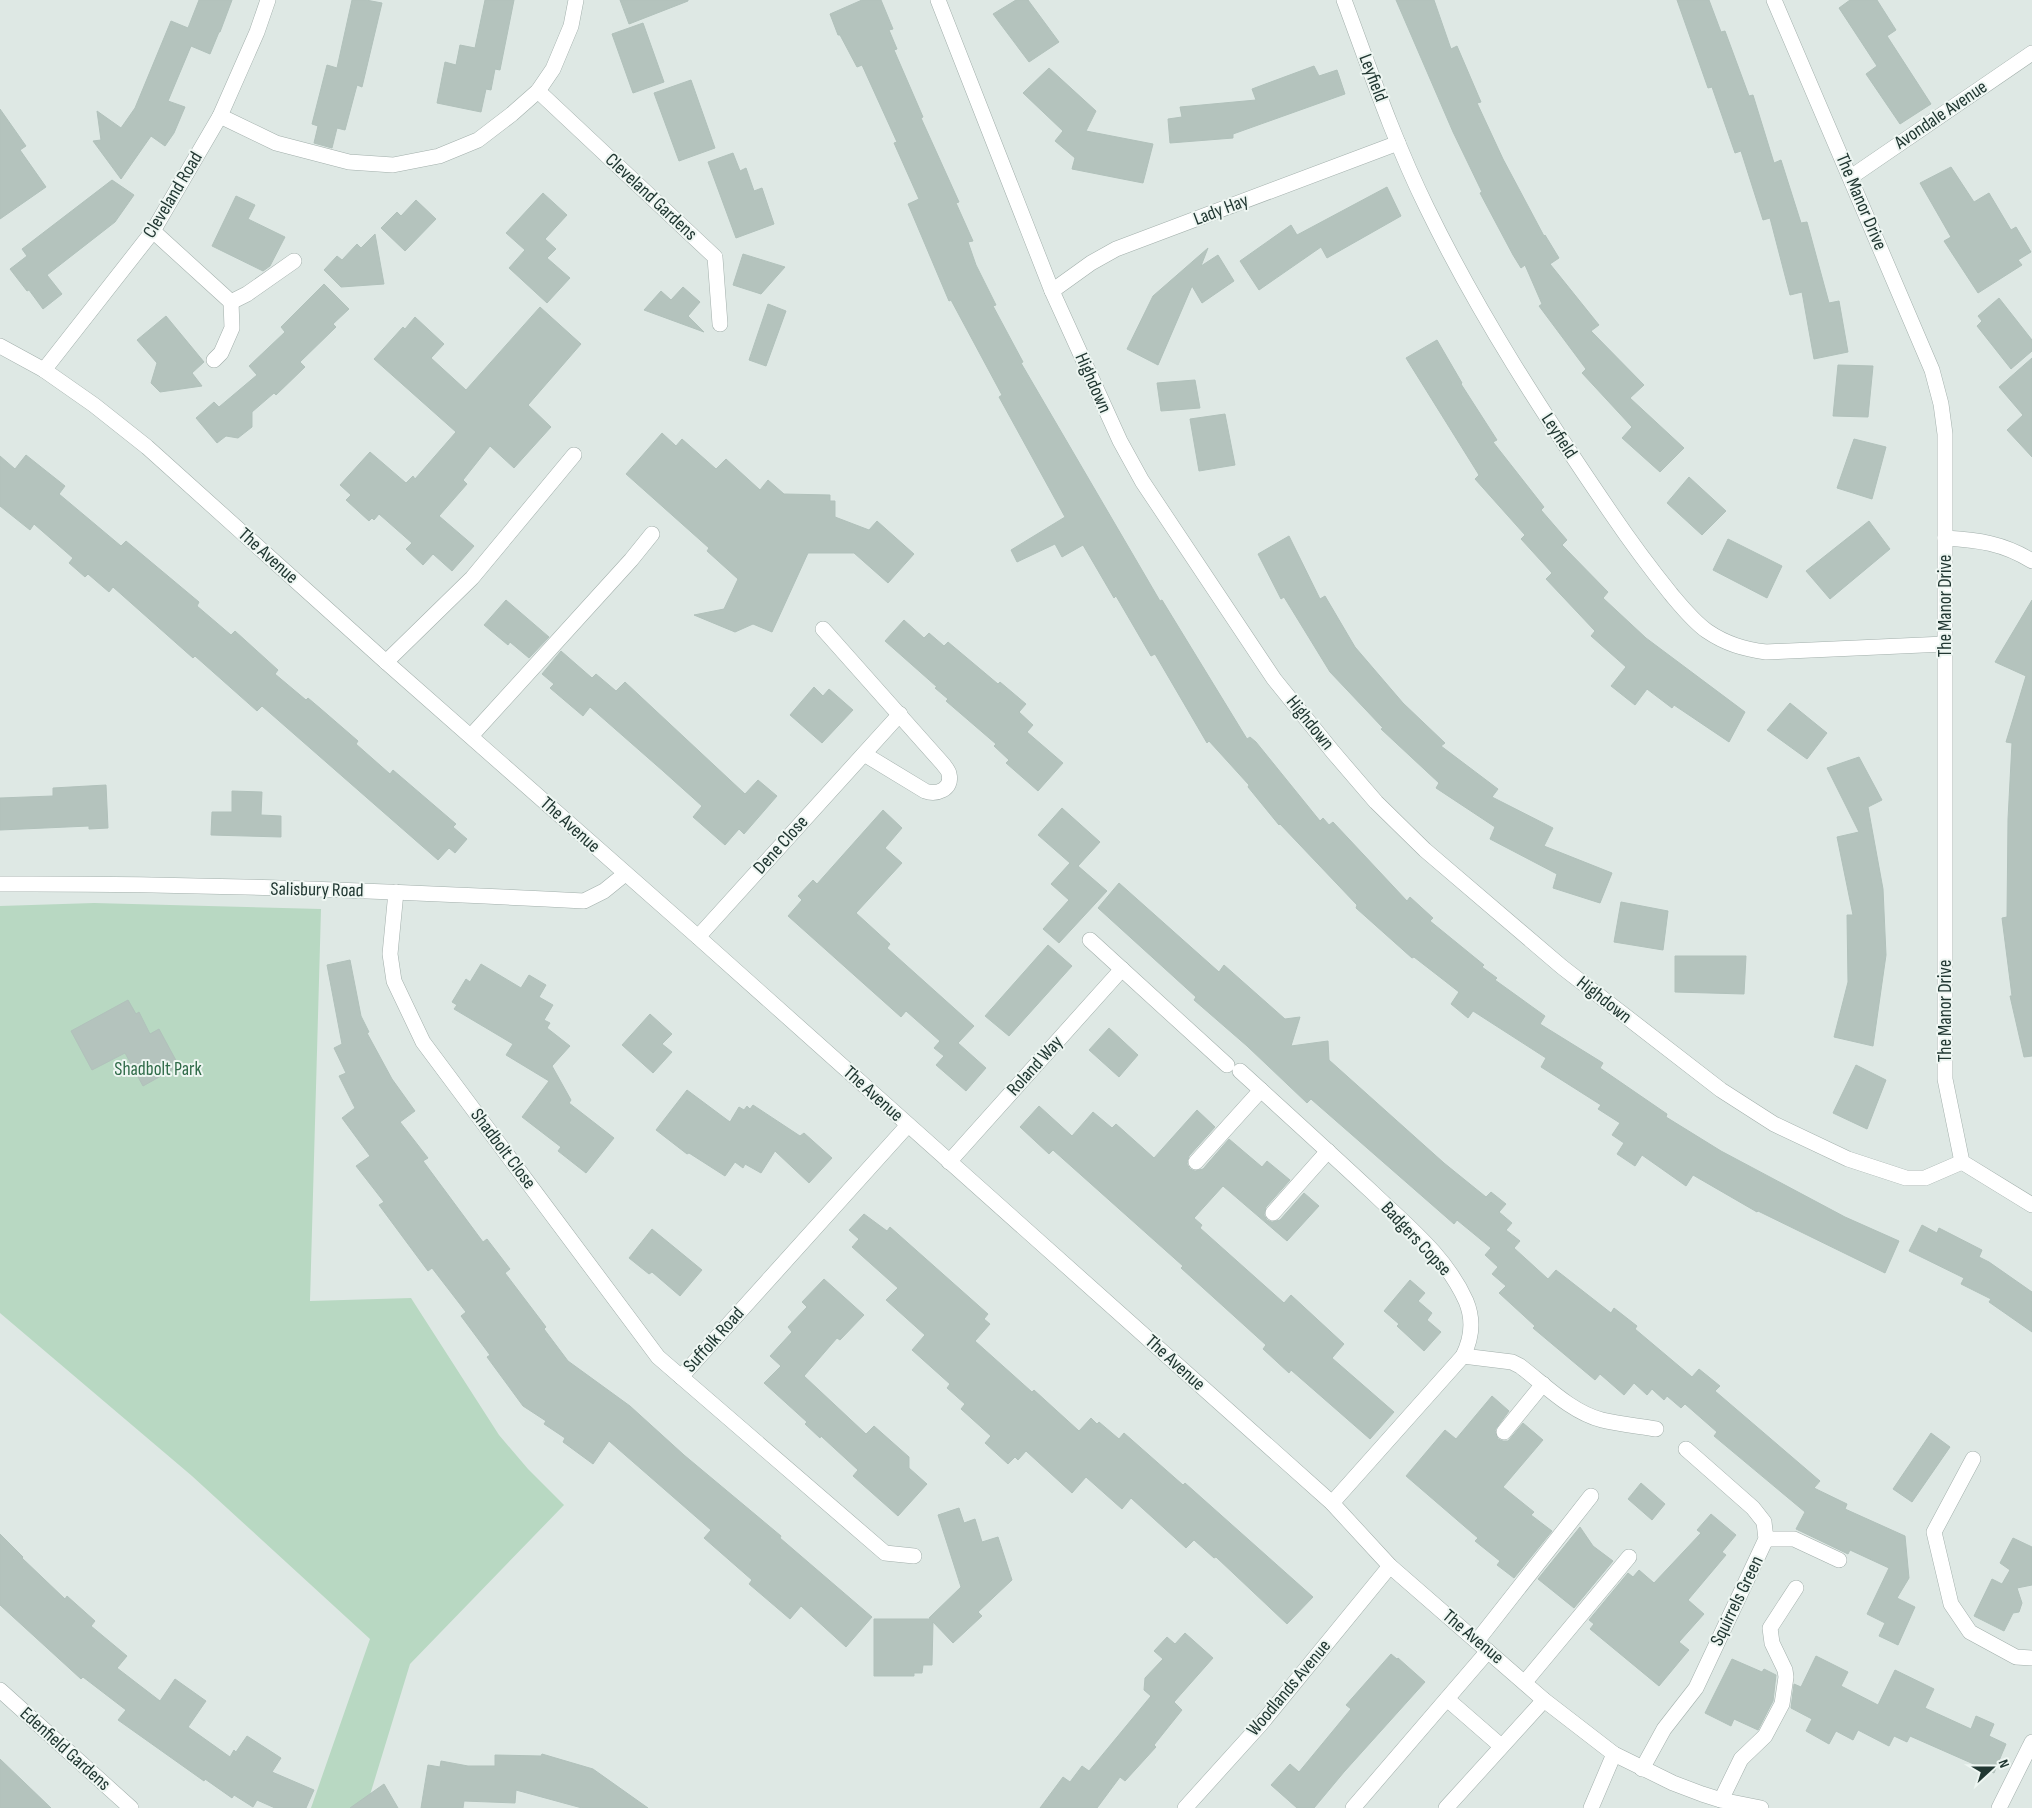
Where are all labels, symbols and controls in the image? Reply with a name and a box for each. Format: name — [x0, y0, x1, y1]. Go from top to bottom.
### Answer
street label: Leyfield — [1353, 51, 1393, 105]
street label: Avondale Avenue — [1889, 76, 1992, 155]
street label: Cleveland Road — [138, 148, 208, 242]
street label: Cleveland Gardens — [600, 149, 702, 246]
street label: The Manor Drive — [1830, 150, 1892, 254]
street label: Lady Hay — [1190, 189, 1252, 231]
street label: Highdown — [1070, 349, 1116, 417]
street label: Leyfield — [1536, 409, 1582, 463]
street label: The Avenue — [233, 523, 303, 589]
street label: The Manor Drive — [1934, 555, 1957, 657]
street label: Highdown — [1281, 691, 1339, 755]
street label: The Avenue — [535, 792, 605, 858]
street label: Dene Close — [749, 811, 813, 879]
street label: Salisbury Road — [270, 878, 364, 902]
street label: The Manor Drive — [1934, 960, 1957, 1062]
street label: Highdown — [1572, 971, 1636, 1029]
street label: Roland Way — [1002, 1031, 1068, 1101]
park label: Shadbolt Park — [114, 1058, 202, 1081]
street label: The Avenue — [838, 1061, 908, 1127]
street label: Shadbolt Close — [465, 1104, 541, 1194]
street label: Badgers Copse — [1376, 1197, 1456, 1281]
street label: Suffolk Road — [679, 1303, 749, 1377]
street label: The Avenue — [1140, 1330, 1210, 1396]
street label: Squirrels Green — [1705, 1552, 1769, 1650]
street label: The Avenue — [1438, 1605, 1508, 1669]
street label: Woodlands Avenue — [1242, 1635, 1336, 1741]
street label: Edenfield Gardens — [15, 1702, 115, 1796]
north arrow — [1967, 1743, 2017, 1793]
text: N — [1994, 1757, 2013, 1770]

